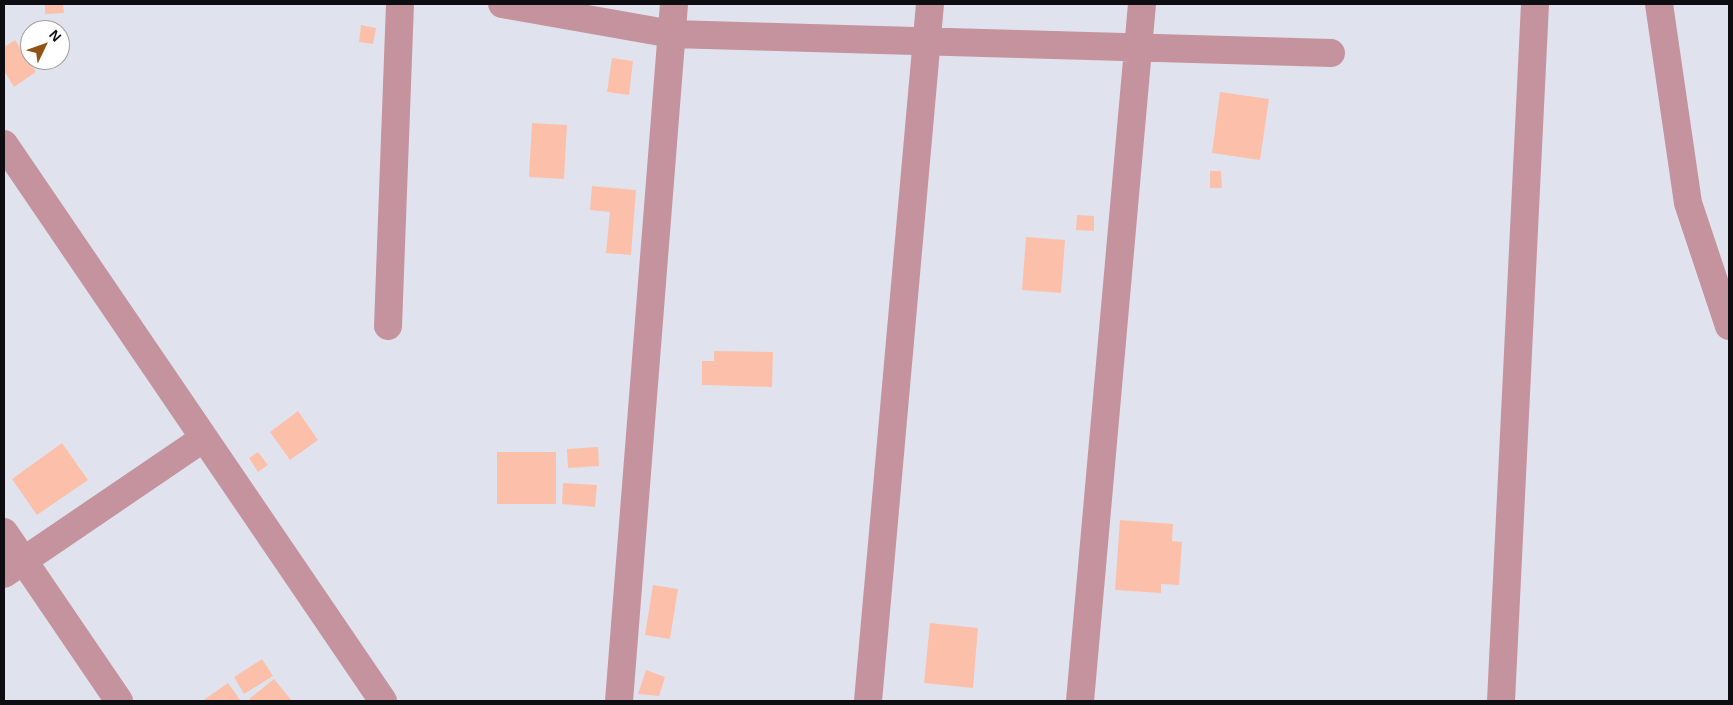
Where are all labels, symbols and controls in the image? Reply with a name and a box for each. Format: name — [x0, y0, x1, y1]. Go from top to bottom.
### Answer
north arrow — [20, 20, 70, 70]
text: N — [46, 27, 65, 45]

